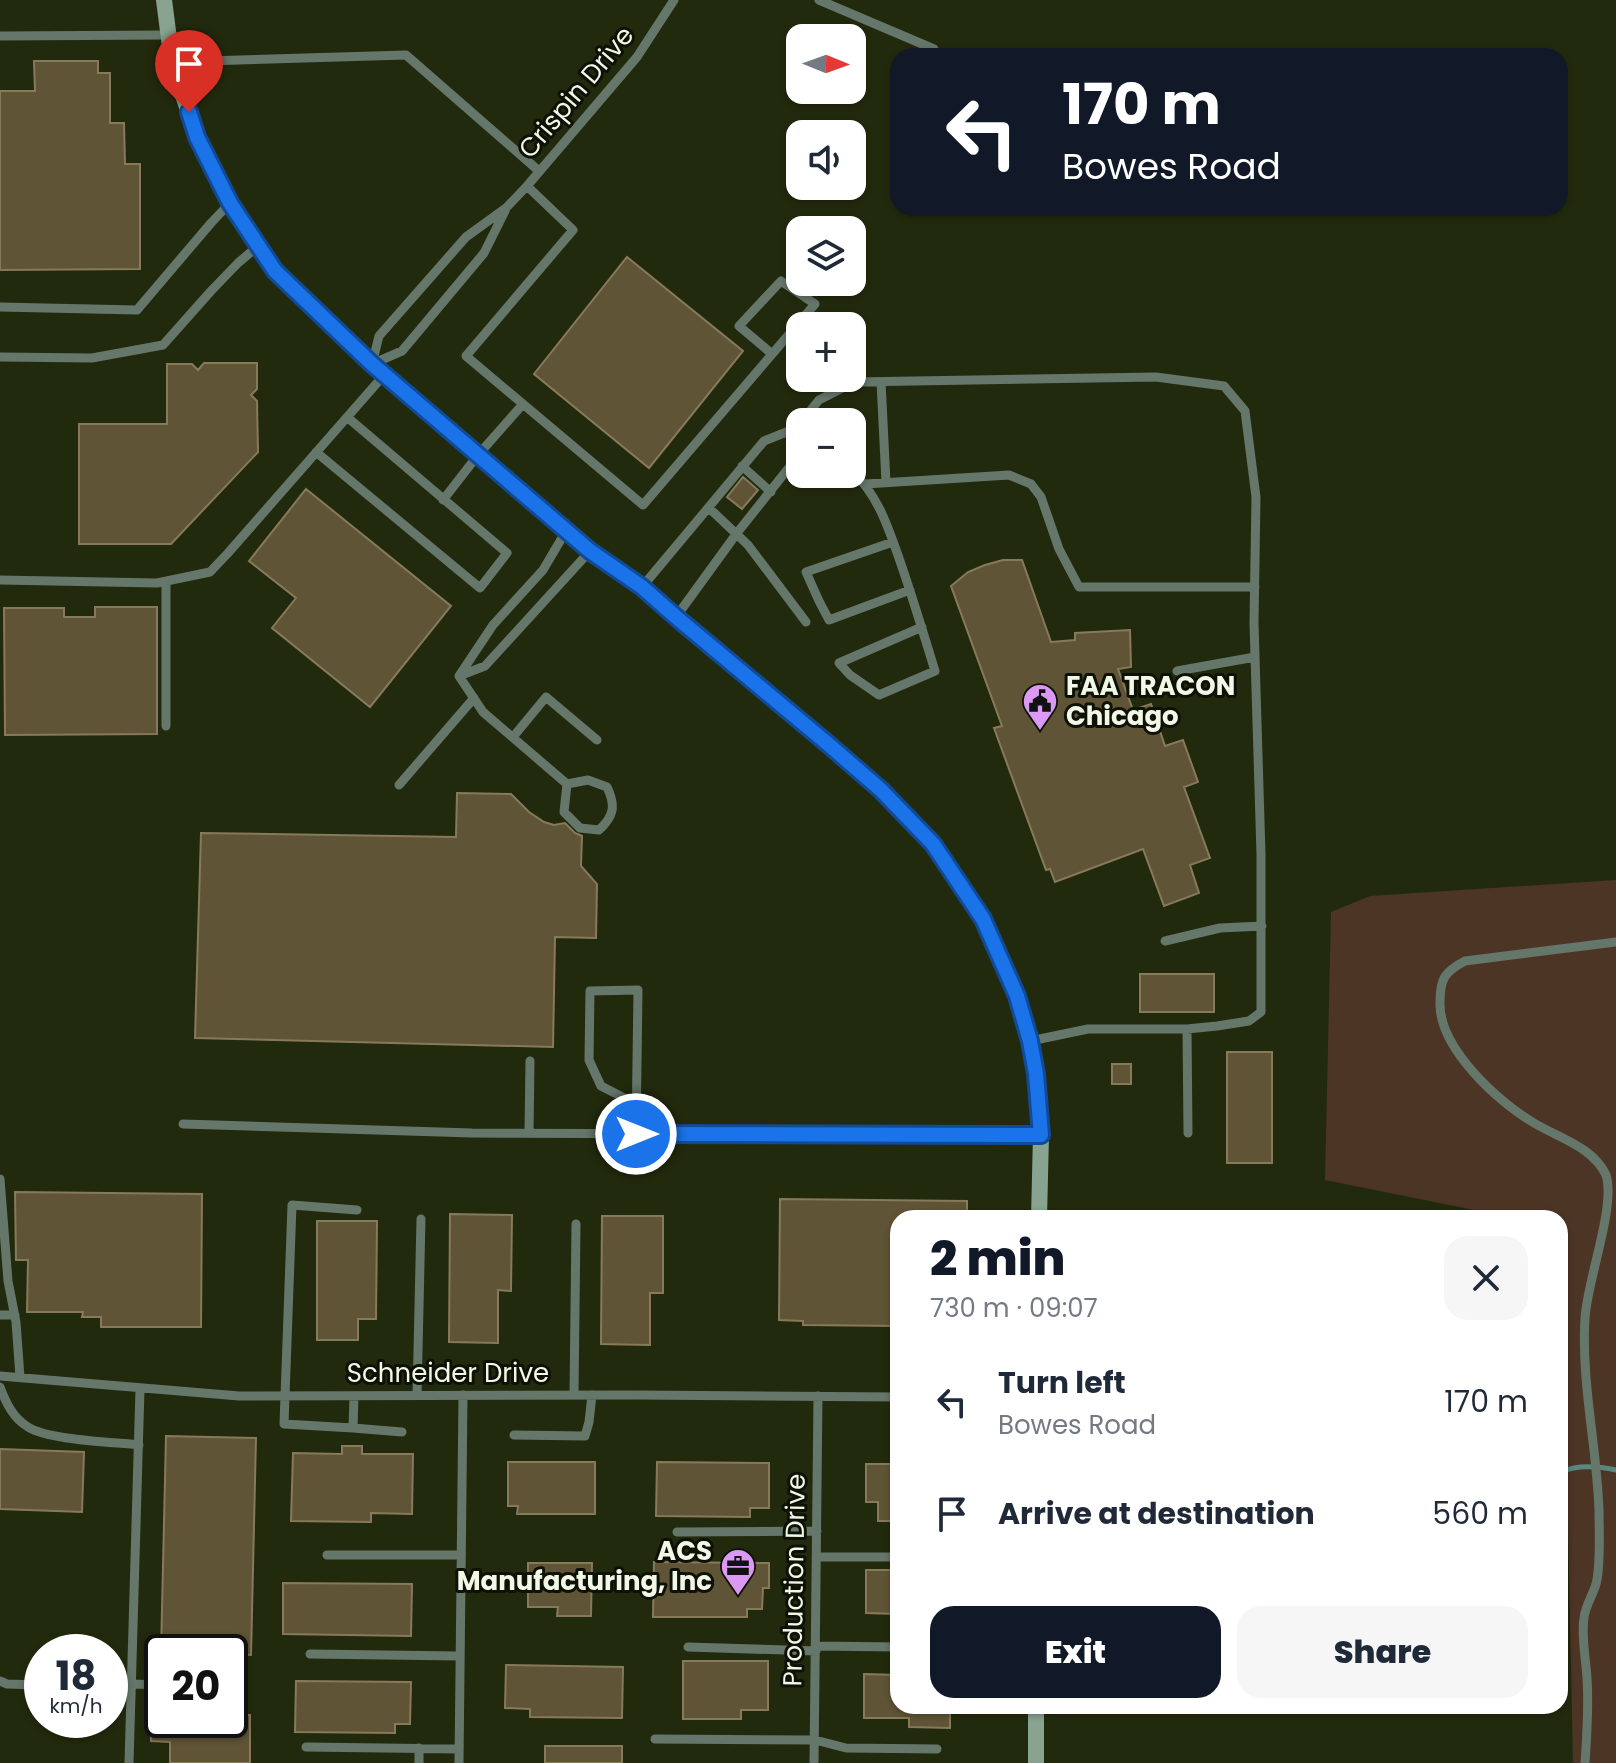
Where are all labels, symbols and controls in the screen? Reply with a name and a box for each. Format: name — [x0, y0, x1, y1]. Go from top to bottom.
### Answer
street label: Crispin Drive — [510, 18, 642, 166]
north arrow — [786, 24, 866, 104]
map controls — [786, 24, 866, 488]
pin — [155, 30, 223, 112]
icon: arrive — [167, 42, 211, 86]
text: 170 m — [1062, 65, 1221, 144]
icon: left — [930, 80, 1034, 184]
button: sound — [786, 120, 866, 200]
text: Bowes Road — [1062, 141, 1281, 192]
button: layers — [786, 216, 866, 296]
button: + — [786, 312, 866, 392]
button: − — [786, 408, 866, 488]
place label: FAA TRACON Chicago — [1066, 668, 1235, 734]
public building icon: FAA TRACON Chicago — [1021, 682, 1059, 732]
position arrow — [594, 1092, 678, 1176]
text: 2 min — [930, 1225, 1065, 1292]
button: close — [1444, 1236, 1528, 1320]
text: 730 m · 09:07 — [930, 1290, 1098, 1326]
street label: Schneider Drive — [347, 1355, 549, 1391]
text: Turn left — [998, 1361, 1126, 1404]
icon: left — [930, 1380, 974, 1424]
text: 170 m — [1444, 1380, 1528, 1423]
text: Bowes Road — [998, 1407, 1156, 1443]
street label: Production Drive — [774, 1473, 814, 1687]
icon: arrive — [930, 1492, 974, 1536]
text: Arrive at destination — [998, 1492, 1315, 1535]
text: 560 m — [1432, 1492, 1528, 1535]
place label: ACS Manufacturing, Inc — [457, 1533, 712, 1599]
office icon: ACS Manufacturing, Inc — [719, 1547, 757, 1597]
button: Exit — [930, 1606, 1221, 1698]
button: Share — [1237, 1606, 1528, 1698]
speed limit sign: 20 — [144, 1634, 248, 1738]
text: 18 — [56, 1648, 96, 1704]
text: km/h — [49, 1692, 103, 1720]

